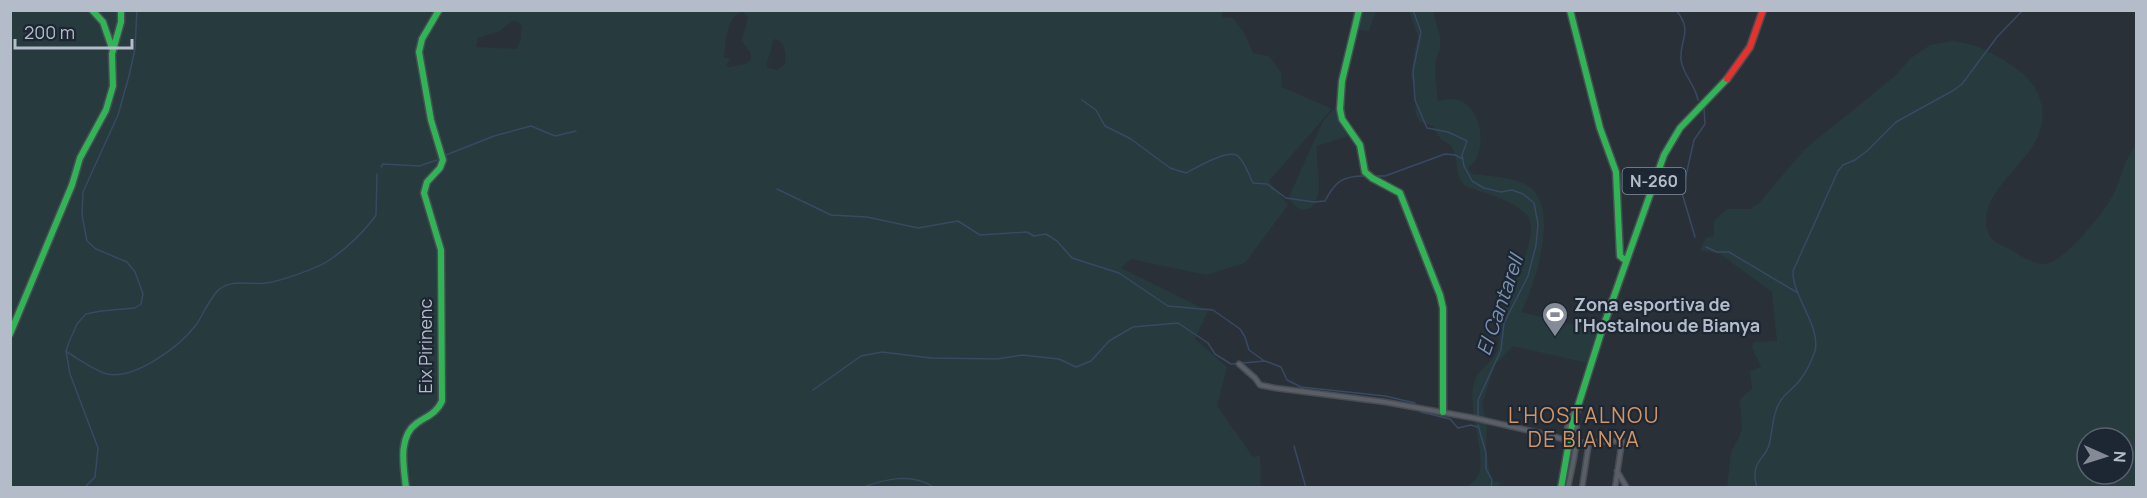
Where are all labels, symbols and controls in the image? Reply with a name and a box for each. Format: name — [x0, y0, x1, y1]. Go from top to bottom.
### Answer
scale bar — [15, 12, 132, 50]
text: 200 m — [24, 20, 75, 44]
road number: N-260 — [1622, 168, 1686, 194]
water label: El Cantarell — [1470, 249, 1530, 359]
place label: Zona esportiva de l'Hostalnou de Bianya — [1574, 292, 1760, 337]
street label: Eix Pirinenc — [413, 299, 437, 393]
sports icon: Zona esportiva de l'Hostalnou de Bianya — [1540, 300, 1570, 338]
district label: L'HOSTALNOU DE BIANYA — [1508, 401, 1660, 453]
north arrow — [2075, 426, 2135, 486]
text: N — [2109, 450, 2131, 463]

